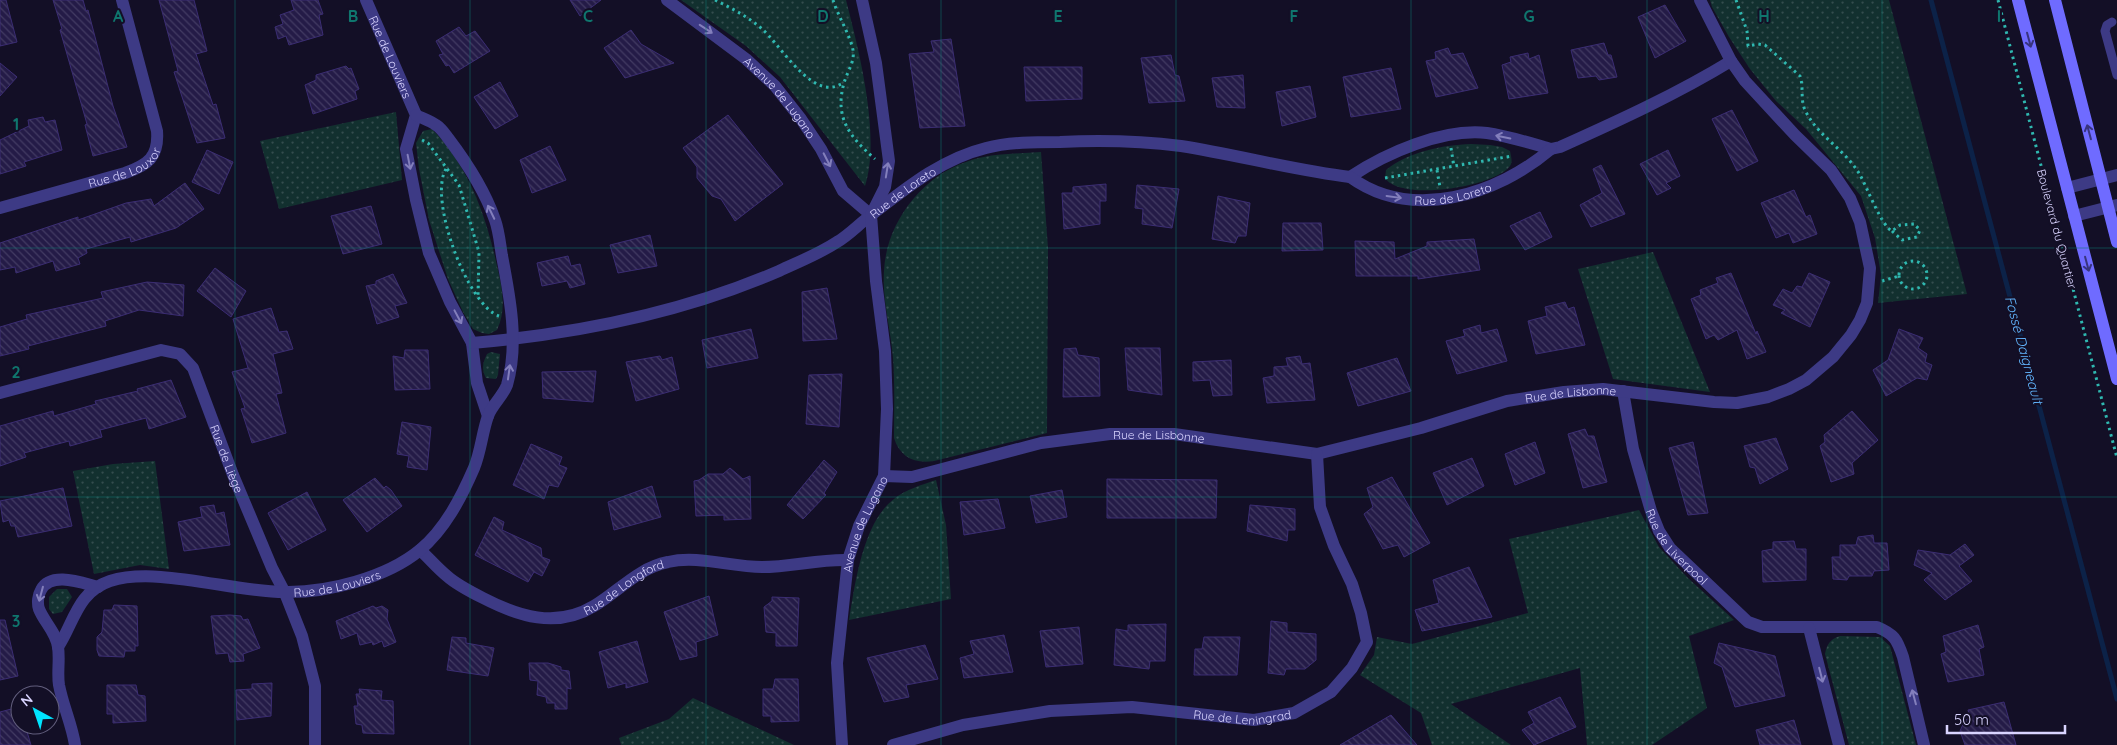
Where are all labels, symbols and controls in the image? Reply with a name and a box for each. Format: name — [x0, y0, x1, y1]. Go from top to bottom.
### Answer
text: A — [113, 6, 124, 26]
text: B — [348, 6, 358, 26]
text: C — [583, 6, 593, 26]
text: D — [817, 6, 829, 26]
text: E — [1053, 6, 1063, 26]
text: F — [1290, 6, 1299, 26]
text: G — [1523, 6, 1535, 26]
text: H — [1758, 6, 1770, 26]
text: I — [1997, 6, 2001, 26]
street label: Rue de Louviers — [366, 13, 415, 101]
one-way arrow — [699, 24, 713, 34]
one-way arrow — [2024, 32, 2034, 48]
street label: Avenue de Lugano — [741, 53, 819, 141]
text: 1 — [13, 114, 19, 134]
one-way arrow — [2084, 124, 2093, 140]
one-way arrow — [1496, 132, 1512, 141]
street label: Rue de Louxor — [86, 145, 163, 190]
one-way arrow — [822, 152, 832, 167]
one-way arrow — [405, 154, 414, 170]
one-way arrow — [882, 162, 892, 178]
street label: Rue de Loreto — [866, 163, 938, 221]
street label: Boulevard du Quartier — [2034, 167, 2080, 291]
street label: Rue de Loreto — [1414, 179, 1493, 208]
one-way arrow — [1386, 192, 1402, 202]
one-way arrow — [486, 205, 496, 220]
one-way arrow — [2082, 255, 2092, 271]
water label: Fossé Daigneault — [2001, 294, 2048, 408]
one-way arrow — [453, 309, 463, 324]
text: 2 — [11, 362, 21, 382]
one-way arrow — [504, 365, 514, 381]
street label: Rue de Lisbonne — [1524, 382, 1617, 406]
street label: Rue de Liège — [207, 422, 247, 495]
street label: Rue de Lisbonne — [1113, 427, 1206, 446]
street label: Avenue de Lugano — [839, 473, 890, 573]
street label: Rue de Liverpool — [1643, 506, 1711, 587]
street label: Rue de Longford — [581, 556, 665, 618]
street label: Rue de Louviers — [293, 566, 383, 599]
one-way arrow — [36, 586, 45, 602]
text: 3 — [12, 611, 20, 631]
one-way arrow — [1816, 667, 1826, 683]
north arrow — [10, 685, 60, 735]
text: N — [17, 690, 36, 710]
one-way arrow — [1908, 690, 1918, 706]
scale bar — [1947, 702, 2064, 734]
street label: Rue de Leningrad — [1193, 706, 1292, 728]
text: 50 m — [1954, 710, 1989, 729]

